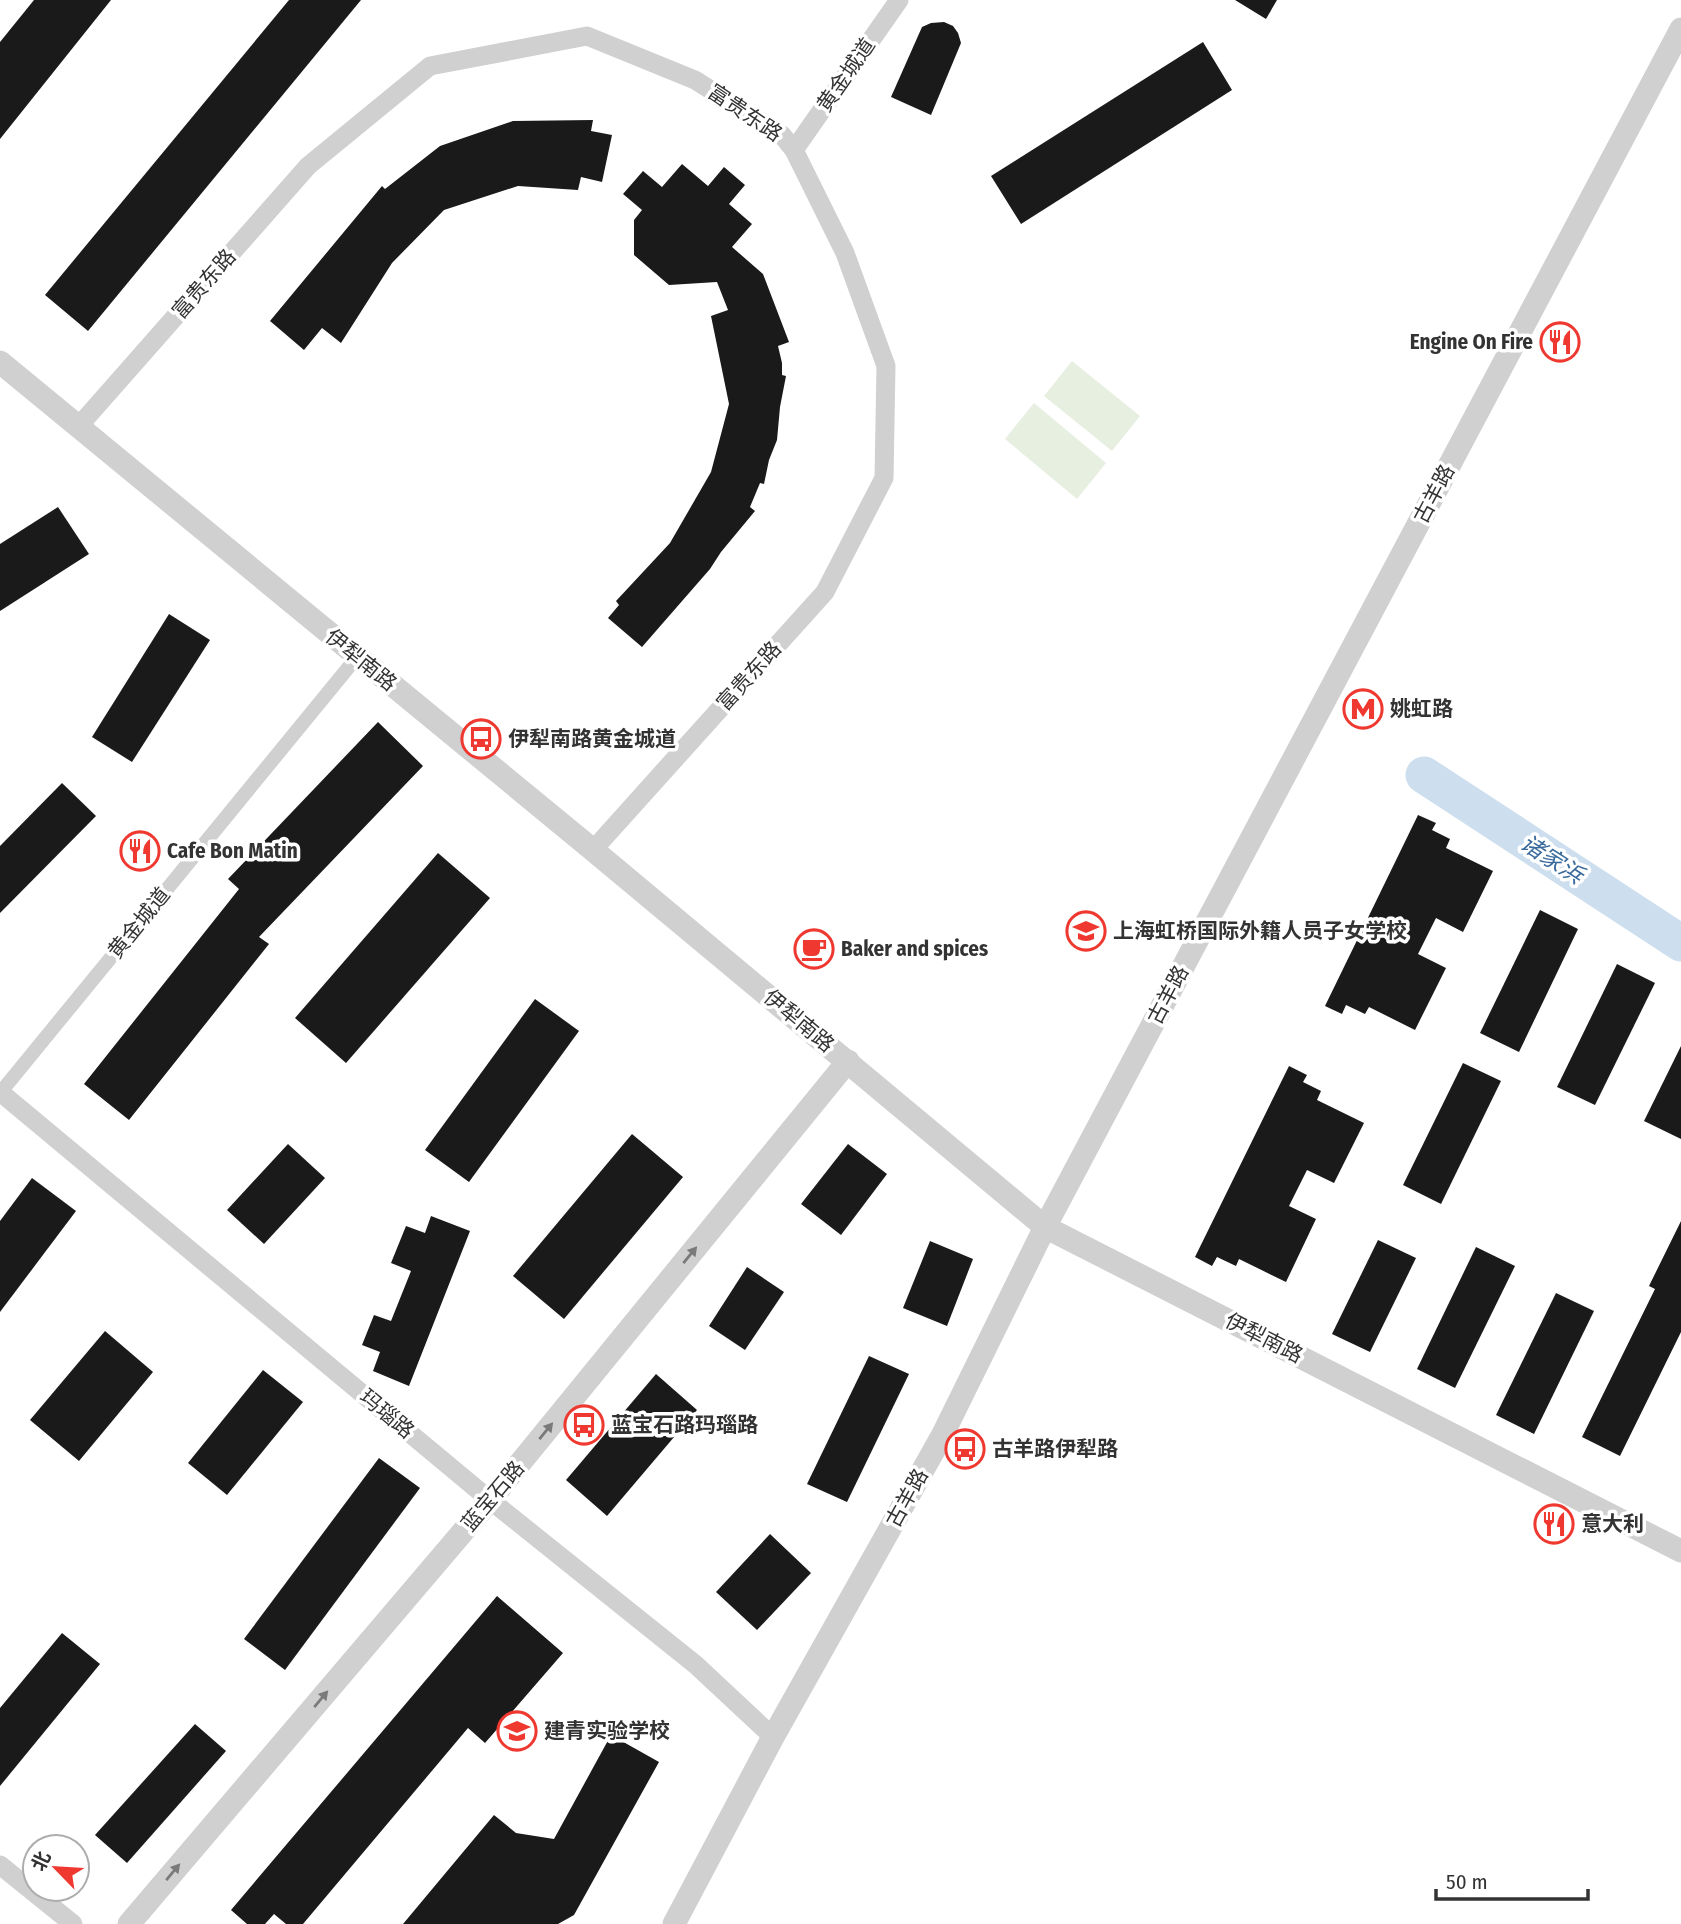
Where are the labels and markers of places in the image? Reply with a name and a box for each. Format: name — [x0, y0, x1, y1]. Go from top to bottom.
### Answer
restaurant icon: Engine On Fire — [1539, 321, 1581, 363]
place label: Engine On Fire — [1410, 329, 1533, 355]
metro station icon: 姚虹路 — [1342, 688, 1384, 730]
place label: 姚虹路 — [1390, 696, 1453, 722]
bus stop icon: 伊犁南路黄金城道 — [460, 718, 502, 760]
place label: 伊犁南路黄金城道 — [508, 726, 676, 752]
restaurant icon: Cafe Bon Matin — [119, 830, 161, 872]
place label: Cafe Bon Matin — [167, 838, 298, 864]
school or university icon: 上海虹桥国际外籍人员子女学校 — [1065, 910, 1107, 952]
place label: 上海虹桥国际外籍人员子女学校 — [1113, 918, 1407, 944]
cafe icon: Baker and spices — [793, 928, 835, 970]
place label: Baker and spices — [841, 936, 988, 962]
bus stop icon: 蓝宝石路玛瑙路 — [563, 1404, 605, 1446]
place label: 蓝宝石路玛瑙路 — [611, 1412, 758, 1438]
bus stop icon: 古羊路伊犁路 — [944, 1428, 986, 1470]
place label: 古羊路伊犁路 — [992, 1436, 1118, 1462]
restaurant icon: 意大利 — [1533, 1503, 1575, 1545]
place label: 意大利 — [1581, 1511, 1644, 1537]
school or university icon: 建青实验学校 — [496, 1710, 538, 1752]
place label: 建青实验学校 — [544, 1718, 670, 1744]

